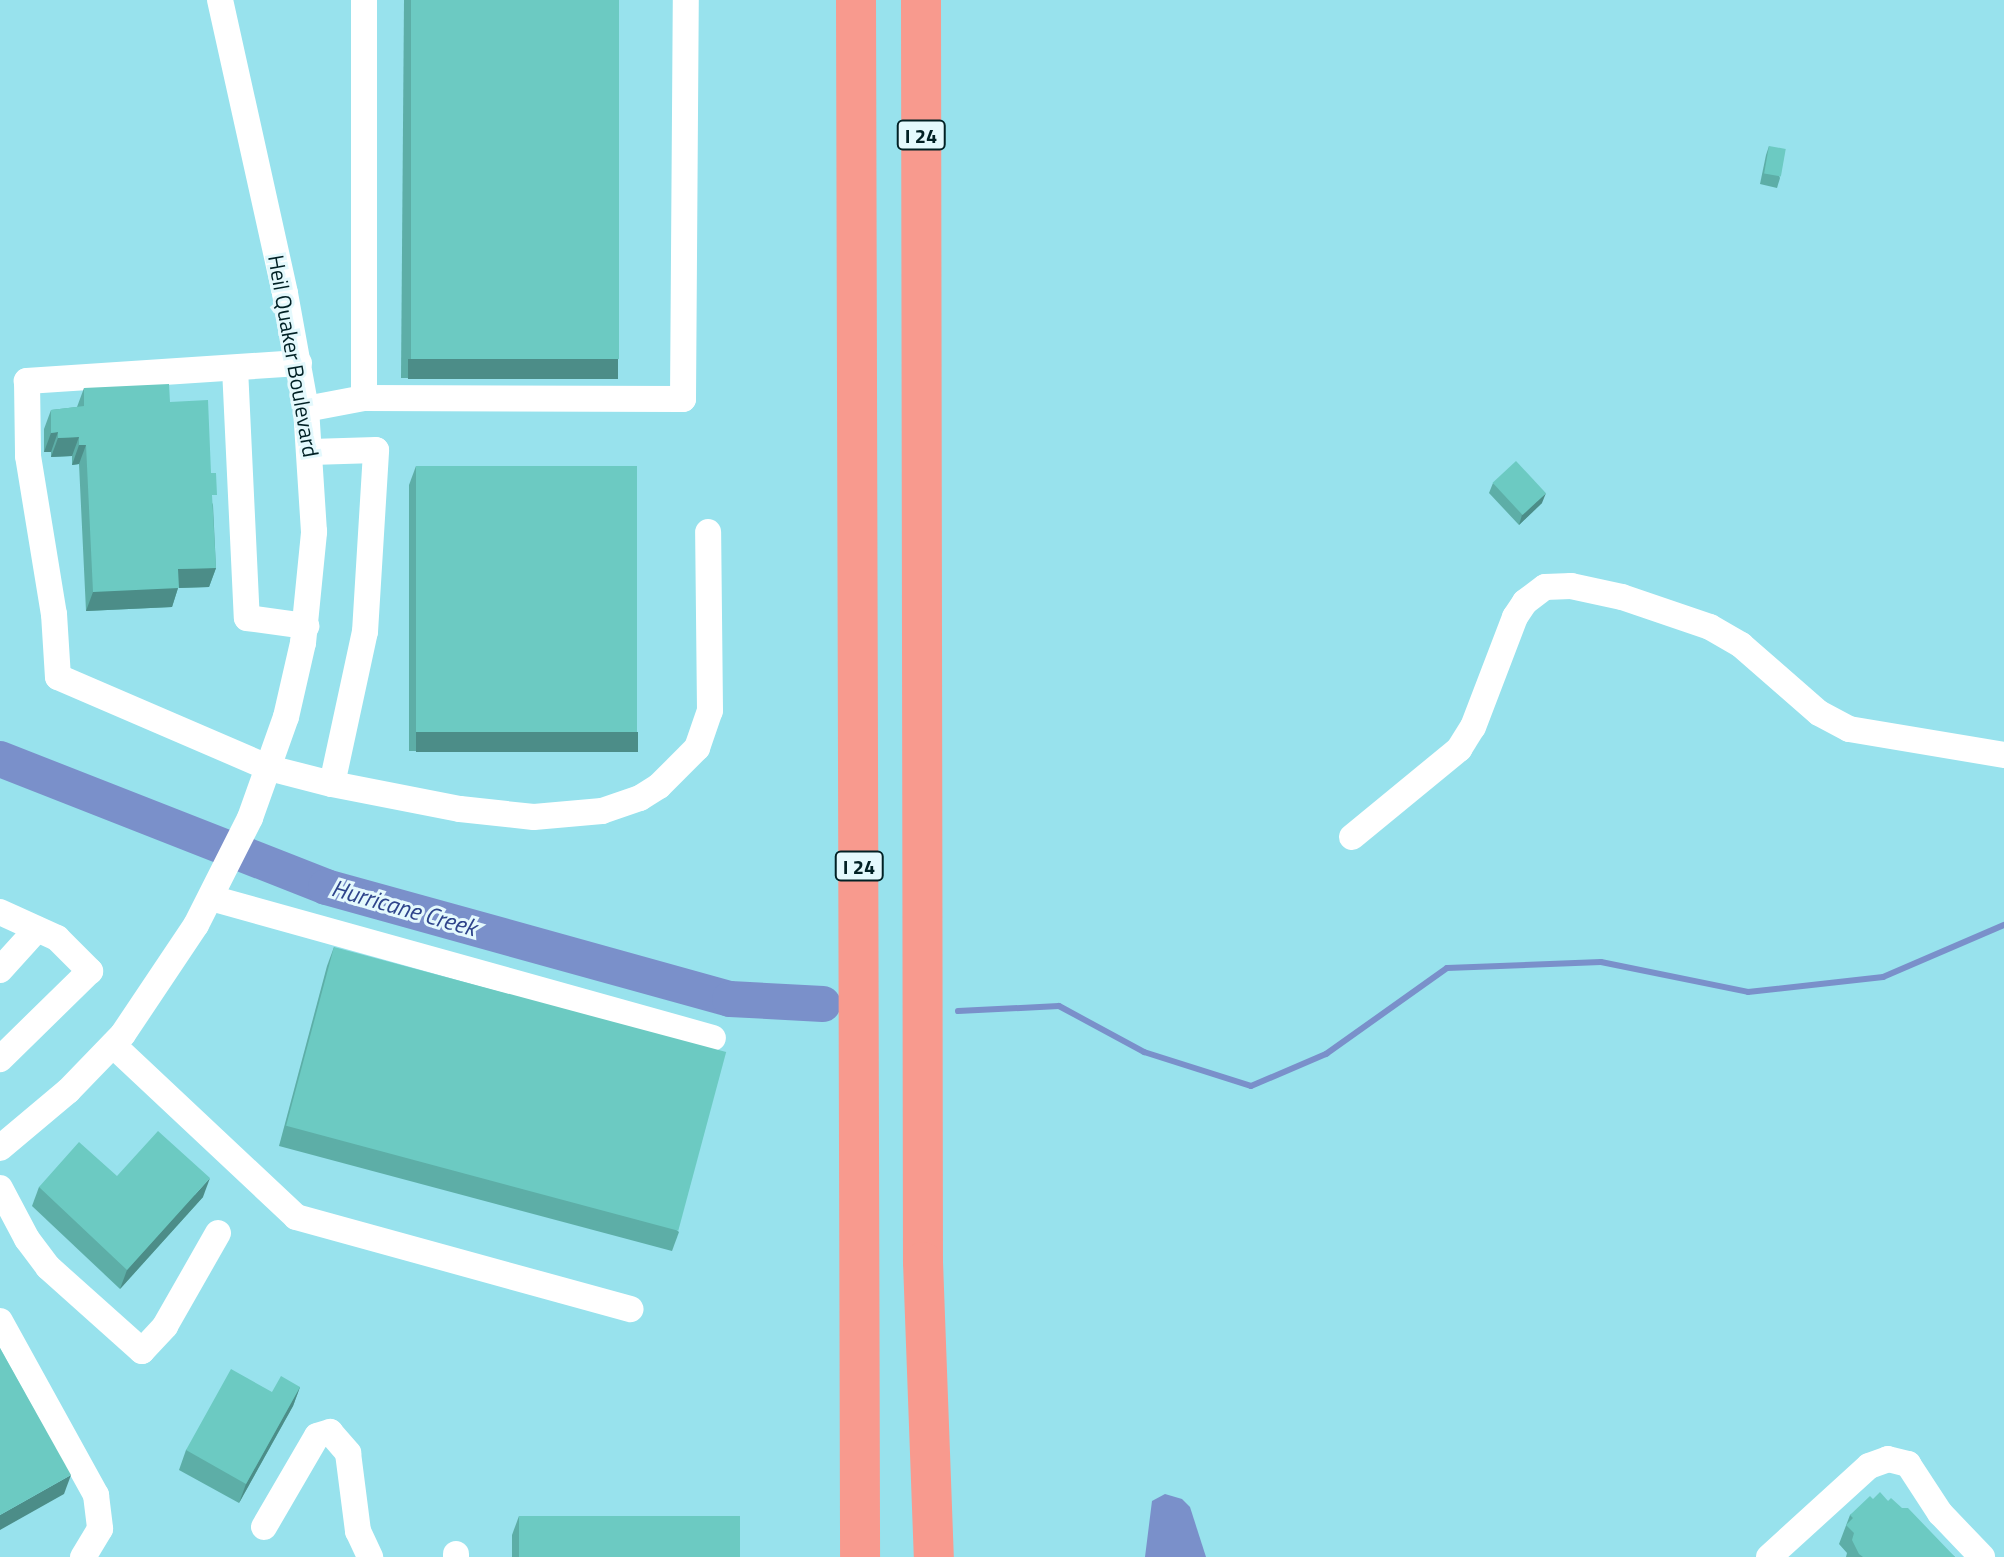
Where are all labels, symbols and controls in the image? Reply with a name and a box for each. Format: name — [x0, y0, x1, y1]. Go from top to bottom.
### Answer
road number: I 24 — [895, 119, 947, 151]
street label: Heil Quaker Boulevard — [262, 253, 324, 459]
road number: I 24 — [833, 850, 885, 882]
water label: Hurricane Creek — [328, 874, 480, 942]

